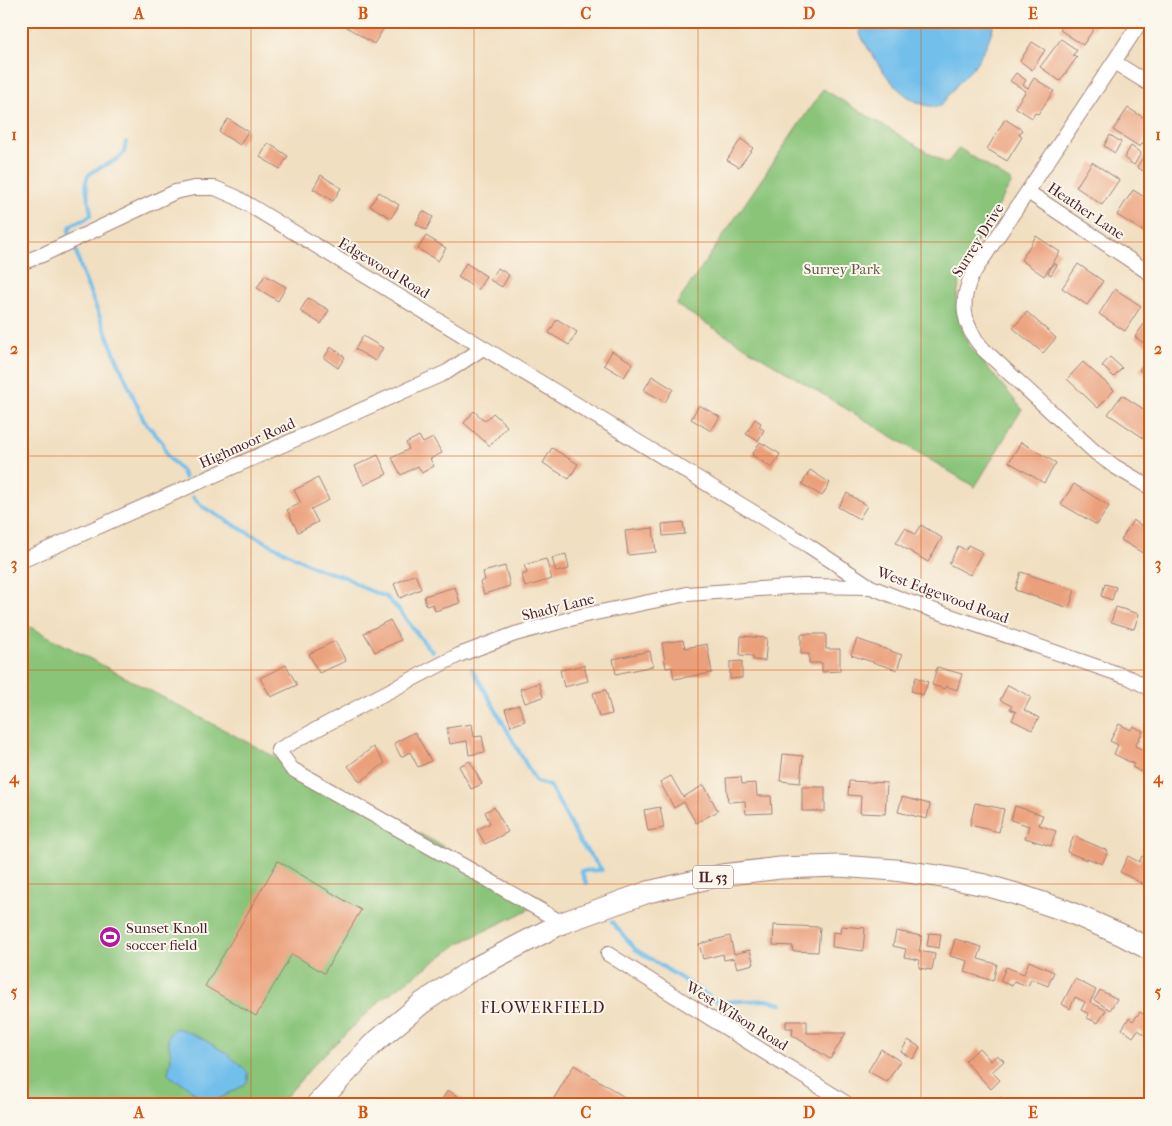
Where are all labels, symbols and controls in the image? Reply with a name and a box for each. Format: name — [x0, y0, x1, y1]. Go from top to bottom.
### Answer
text: A — [133, 4, 145, 23]
text: B — [358, 4, 368, 23]
text: C — [581, 4, 592, 23]
text: D — [803, 4, 815, 23]
text: E — [1028, 4, 1038, 23]
text: 1 — [11, 125, 17, 144]
text: 1 — [1155, 125, 1161, 144]
street label: Heather Lane — [1044, 179, 1128, 244]
street label: Surrey Drive — [948, 199, 1008, 280]
street label: Edgewood Road — [335, 234, 434, 303]
park label: Surrey Park — [803, 260, 881, 278]
text: 2 — [10, 339, 18, 358]
text: 2 — [1154, 339, 1162, 358]
street label: Highmoor Road — [196, 413, 299, 472]
text: 3 — [11, 554, 17, 574]
text: 3 — [1155, 554, 1161, 574]
street label: West Edgewood Road — [874, 562, 1012, 627]
street label: Shady Lane — [520, 589, 597, 625]
text: 4 — [8, 768, 20, 788]
text: 4 — [1152, 768, 1164, 788]
road number: IL 53 — [693, 866, 733, 889]
place label: Sunset Knoll soccer field — [126, 919, 208, 954]
sports icon: Sunset Knoll soccer field — [98, 925, 122, 949]
street label: West Wilson Road — [682, 977, 792, 1055]
text: 5 — [11, 982, 18, 1001]
text: 5 — [1155, 982, 1162, 1001]
district label: FLOWERFIELD — [481, 998, 605, 1017]
text: A — [133, 1103, 145, 1122]
text: B — [358, 1103, 368, 1122]
text: C — [581, 1103, 592, 1122]
text: D — [803, 1103, 815, 1122]
text: E — [1028, 1103, 1038, 1122]

